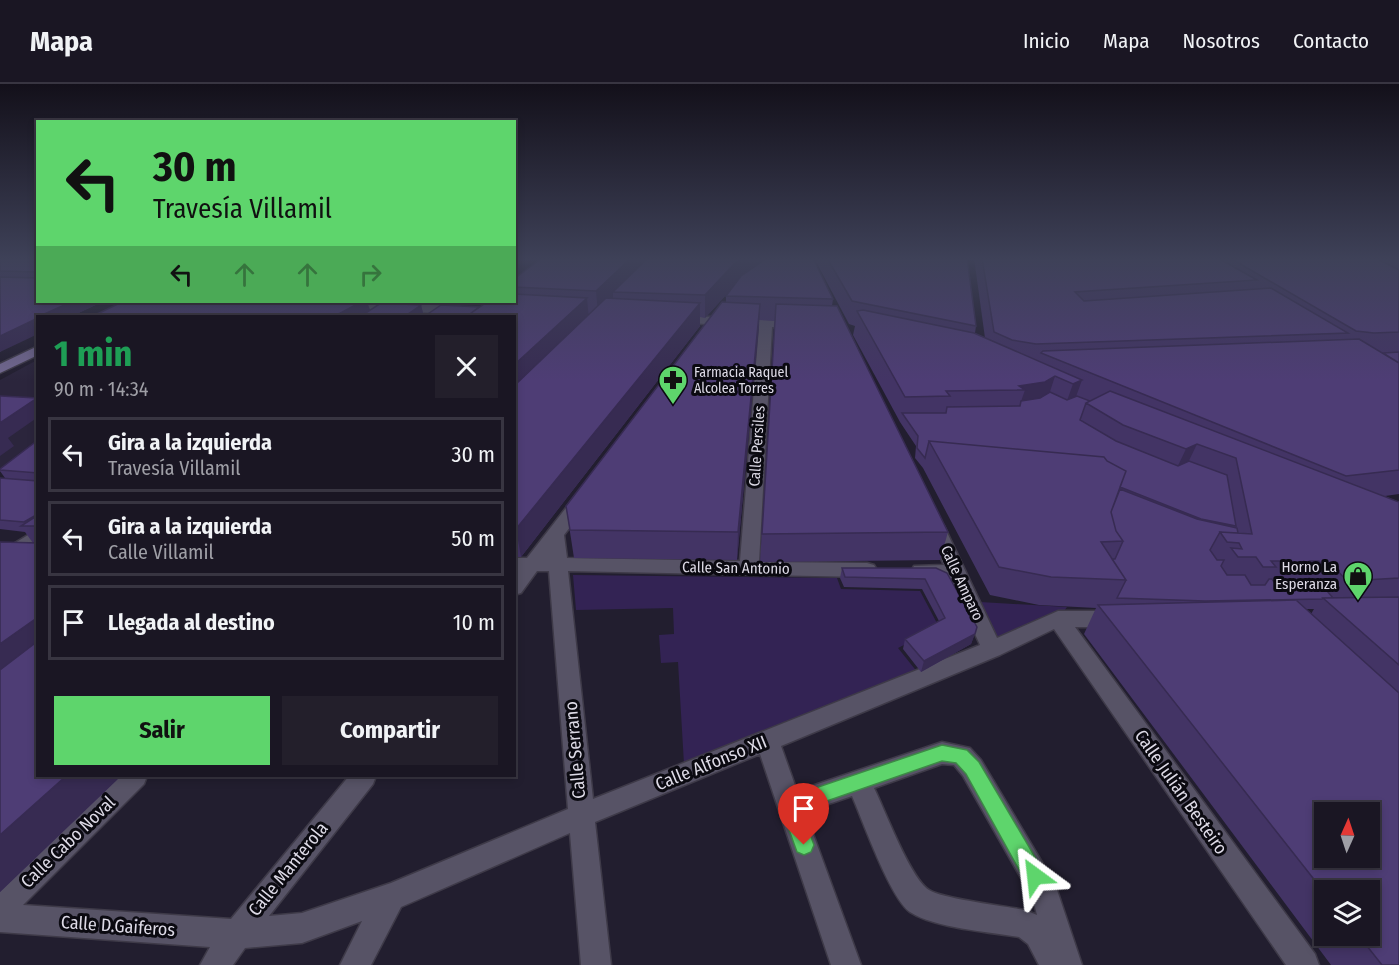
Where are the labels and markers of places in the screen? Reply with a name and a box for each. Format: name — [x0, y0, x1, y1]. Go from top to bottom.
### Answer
pharmacy icon: Farmacia Raquel Alcolea Torres — [657, 364, 689, 406]
place label: Farmacia Raquel Alcolea Torres — [694, 364, 788, 397]
place label: Horno La Esperanza — [1275, 558, 1337, 593]
shop icon: Horno La Esperanza — [1342, 560, 1374, 602]
pin — [778, 783, 829, 845]

